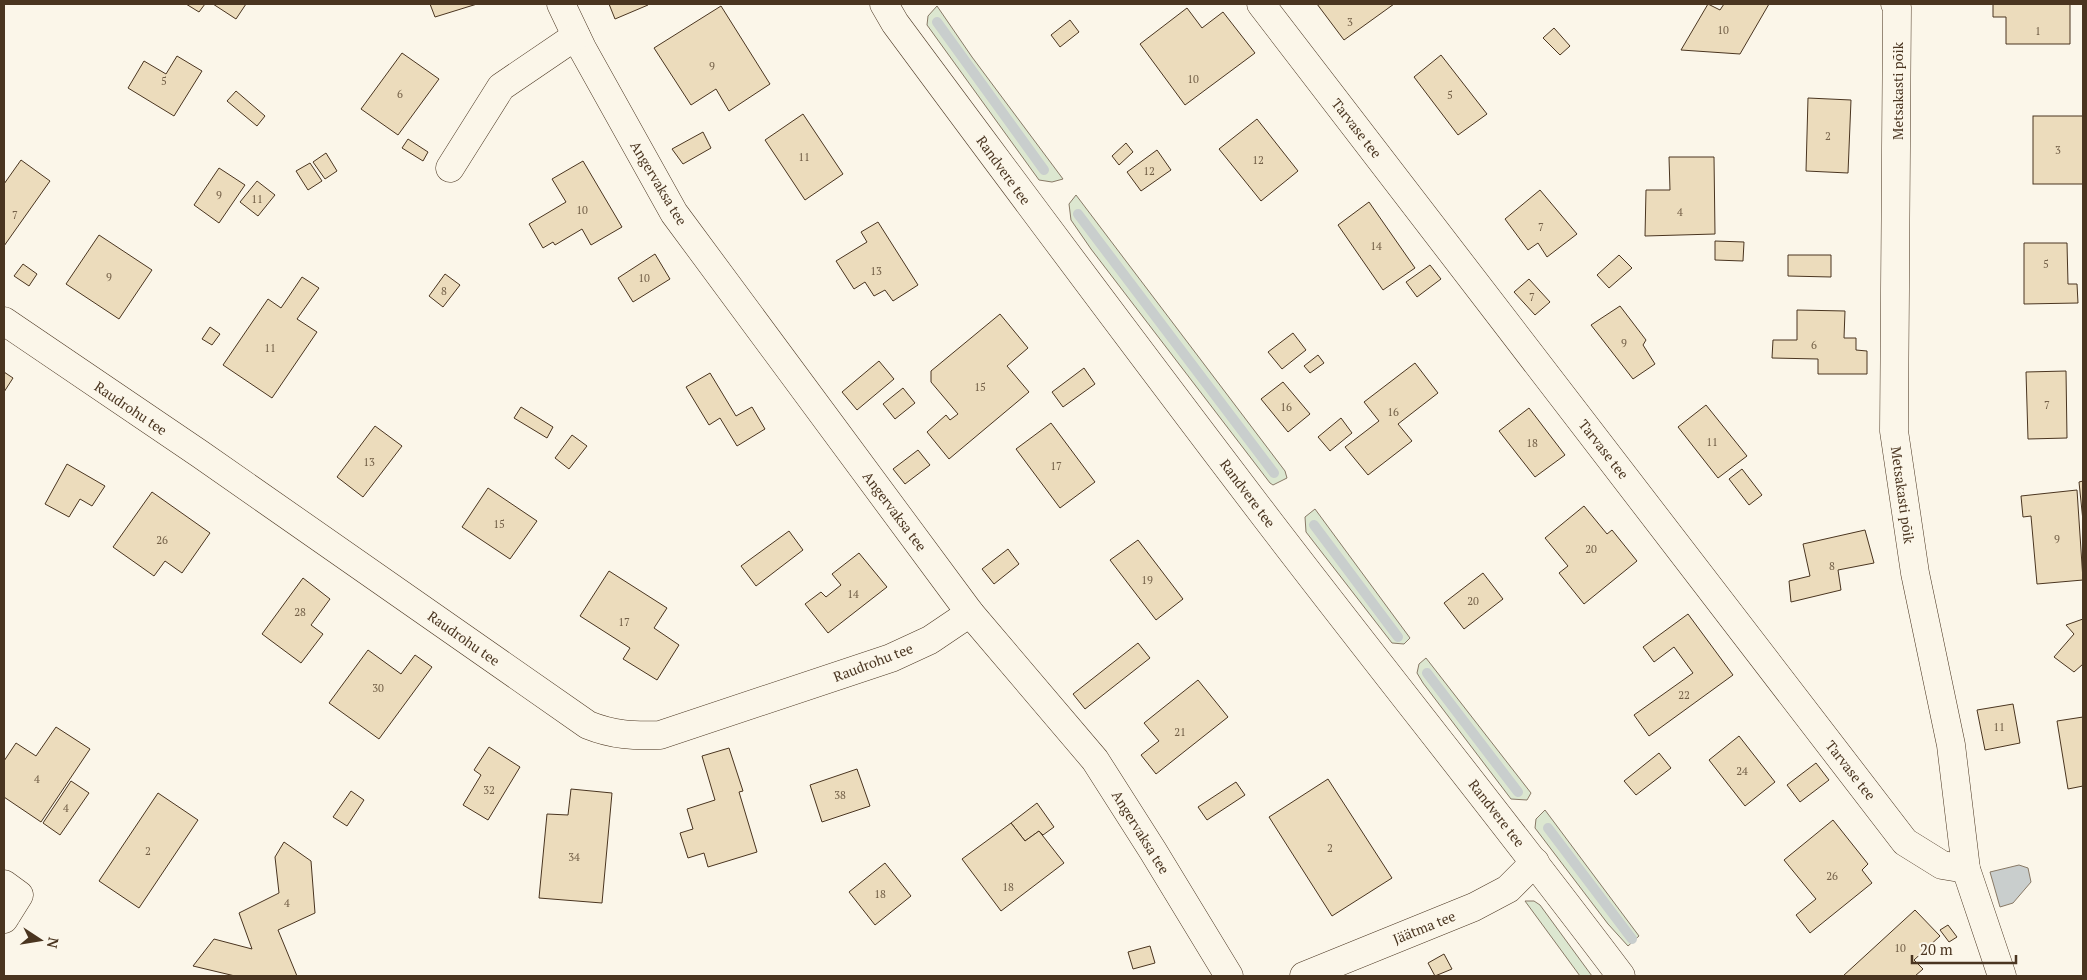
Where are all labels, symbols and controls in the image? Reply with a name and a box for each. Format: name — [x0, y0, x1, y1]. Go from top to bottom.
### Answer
house number: 3 — [1347, 15, 1353, 29]
house number: 10 — [1717, 23, 1729, 37]
house number: 1 — [2035, 24, 2041, 38]
street label: Metsakasti põik — [1888, 41, 1907, 140]
house number: 9 — [709, 59, 715, 73]
house number: 10 — [1187, 72, 1199, 86]
house number: 5 — [161, 74, 167, 88]
house number: 6 — [397, 87, 403, 101]
house number: 5 — [1447, 88, 1453, 102]
street label: Tarvase tee — [1328, 94, 1386, 162]
house number: 2 — [1825, 129, 1831, 143]
street label: Randvere tee — [972, 132, 1036, 208]
street label: Angervaksa tee — [626, 137, 692, 229]
house number: 3 — [2055, 143, 2061, 157]
house number: 11 — [798, 150, 810, 164]
house number: 12 — [1252, 153, 1264, 167]
house number: 12 — [1143, 164, 1155, 178]
house number: 9 — [216, 188, 222, 202]
house number: 11 — [251, 192, 263, 206]
house number: 10 — [576, 203, 588, 217]
house number: 4 — [1677, 205, 1683, 219]
house number: 7 — [12, 208, 18, 222]
house number: 7 — [1538, 220, 1544, 234]
house number: 14 — [1370, 239, 1382, 253]
house number: 5 — [2043, 257, 2049, 271]
house number: 13 — [870, 264, 882, 278]
house number: 9 — [106, 270, 112, 284]
house number: 10 — [638, 271, 650, 285]
house number: 8 — [441, 284, 447, 298]
house number: 7 — [1529, 290, 1535, 304]
house number: 9 — [1621, 336, 1627, 350]
house number: 6 — [1811, 338, 1817, 352]
house number: 11 — [264, 341, 276, 355]
street label: Raudrohu tee — [91, 377, 171, 439]
house number: 15 — [974, 380, 986, 394]
house number: 7 — [2044, 398, 2050, 412]
house number: 16 — [1280, 400, 1292, 414]
house number: 16 — [1387, 405, 1399, 419]
street label: Tarvase tee — [1575, 415, 1633, 483]
house number: 11 — [1706, 435, 1718, 449]
house number: 18 — [1526, 436, 1538, 450]
street label: Metsakasti põik — [1887, 445, 1919, 545]
house number: 13 — [363, 455, 375, 469]
street label: Randvere tee — [1216, 455, 1280, 531]
house number: 17 — [1050, 459, 1062, 473]
street label: Angervaksa tee — [859, 467, 931, 555]
house number: 15 — [493, 517, 505, 531]
house number: 9 — [2054, 532, 2060, 546]
house number: 26 — [156, 533, 168, 547]
house number: 20 — [1585, 542, 1597, 556]
house number: 8 — [1829, 559, 1835, 573]
house number: 19 — [1141, 573, 1153, 587]
house number: 14 — [847, 587, 859, 601]
house number: 20 — [1467, 594, 1479, 608]
house number: 28 — [294, 605, 306, 619]
street label: Raudrohu tee — [424, 606, 504, 670]
house number: 17 — [618, 615, 630, 629]
street label: Raudrohu tee — [830, 638, 916, 686]
house number: 30 — [372, 681, 384, 695]
house number: 22 — [1678, 688, 1690, 702]
house number: 11 — [1993, 720, 2005, 734]
house number: 21 — [1174, 725, 1186, 739]
street label: Tarvase tee — [1822, 736, 1880, 804]
house number: 24 — [1736, 764, 1748, 778]
house number: 4 — [34, 772, 40, 786]
street label: Randvere tee — [1465, 775, 1529, 851]
house number: 32 — [483, 783, 495, 797]
street label: Angervaksa tee — [1108, 787, 1174, 877]
house number: 38 — [834, 788, 846, 802]
house number: 4 — [63, 801, 69, 815]
house number: 2 — [1327, 841, 1333, 855]
house number: 2 — [145, 844, 151, 858]
house number: 34 — [568, 850, 580, 864]
house number: 26 — [1826, 869, 1838, 883]
house number: 18 — [1002, 880, 1014, 894]
house number: 18 — [874, 887, 886, 901]
house number: 4 — [284, 896, 290, 910]
street label: Jäätma tee — [1390, 906, 1458, 948]
north arrow — [15, 915, 65, 965]
scale bar — [1912, 932, 2016, 964]
text: N — [43, 936, 64, 950]
text: 20 m — [1920, 939, 1953, 959]
house number: 10 — [1894, 941, 1906, 955]

